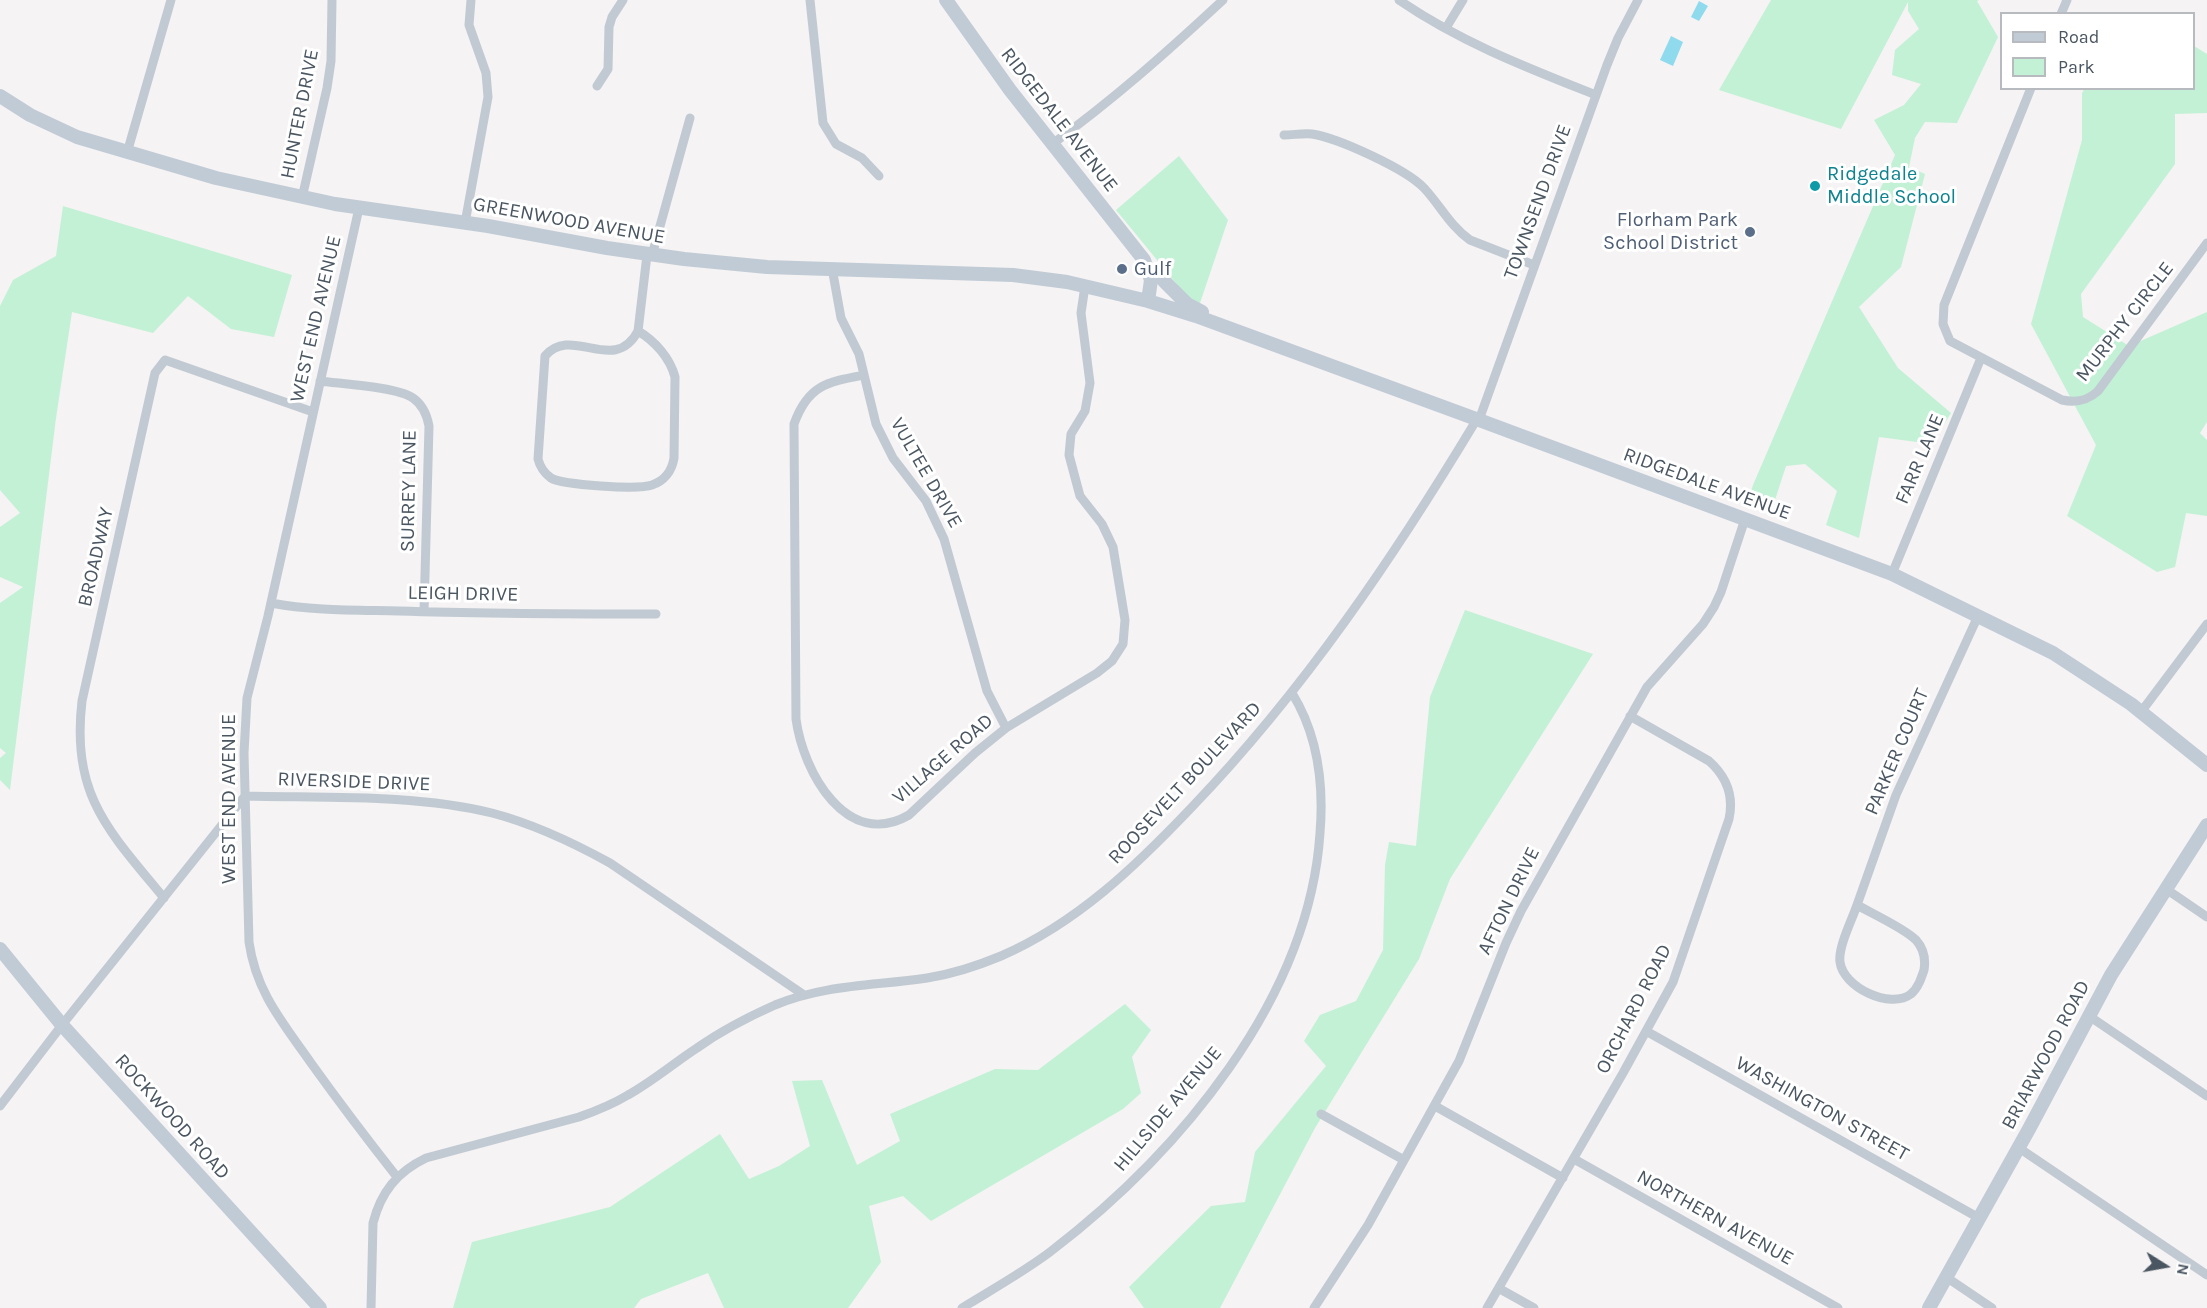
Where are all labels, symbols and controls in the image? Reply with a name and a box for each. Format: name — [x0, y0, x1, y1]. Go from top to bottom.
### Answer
legend — [2000, 12, 2195, 90]
text: Road — [2058, 26, 2099, 48]
street label: RIDGEDALE AVENUE — [995, 43, 1123, 197]
street label: HUNTER DRIVE — [276, 47, 324, 181]
text: Park — [2058, 56, 2095, 78]
street label: TOWNSEND DRIVE — [1499, 121, 1577, 283]
place label: Ridgedale Middle School — [1827, 162, 1956, 209]
marker: Ridgedale Middle School — [1808, 179, 1822, 193]
street label: GREENWOOD AVENUE — [471, 192, 667, 250]
place label: Florham Park School District — [1603, 208, 1738, 255]
marker: Florham Park School District — [1743, 225, 1757, 239]
street label: WEST END AVENUE — [285, 233, 347, 405]
place label: Gulf — [1134, 257, 1171, 281]
street label: MURPHY CIRCLE — [2071, 257, 2179, 387]
marker: Gulf — [1115, 262, 1129, 276]
street label: FARR LANE — [1890, 410, 1950, 508]
street label: VULTEE DRIVE — [885, 414, 967, 532]
street label: SURREY LANE — [396, 430, 422, 552]
street label: RIDGEDALE AVENUE — [1620, 443, 1794, 525]
street label: BROADWAY — [73, 505, 119, 609]
street label: LEIGH DRIVE — [407, 581, 519, 607]
street label: PARKER COURT — [1860, 685, 1934, 819]
street label: ROOSEVELT BOULEVARD — [1103, 697, 1267, 869]
street label: VILLAGE ROAD — [888, 709, 998, 809]
street label: WEST END AVENUE — [217, 714, 241, 884]
street label: RIVERSIDE DRIVE — [277, 767, 431, 797]
street label: AFTON DRIVE — [1473, 843, 1545, 959]
street label: ORCHARD ROAD — [1591, 940, 1677, 1078]
street label: BRIARWOOD ROAD — [1997, 976, 2095, 1134]
street label: HILLSIDE AVENUE — [1109, 1042, 1227, 1176]
street label: ROCKWOOD ROAD — [109, 1049, 235, 1185]
street label: WASHINGTON STREET — [1731, 1051, 1913, 1167]
street label: NORTHERN AVENUE — [1632, 1165, 1798, 1271]
north arrow — [2135, 1236, 2195, 1296]
text: N — [2173, 1262, 2194, 1277]

